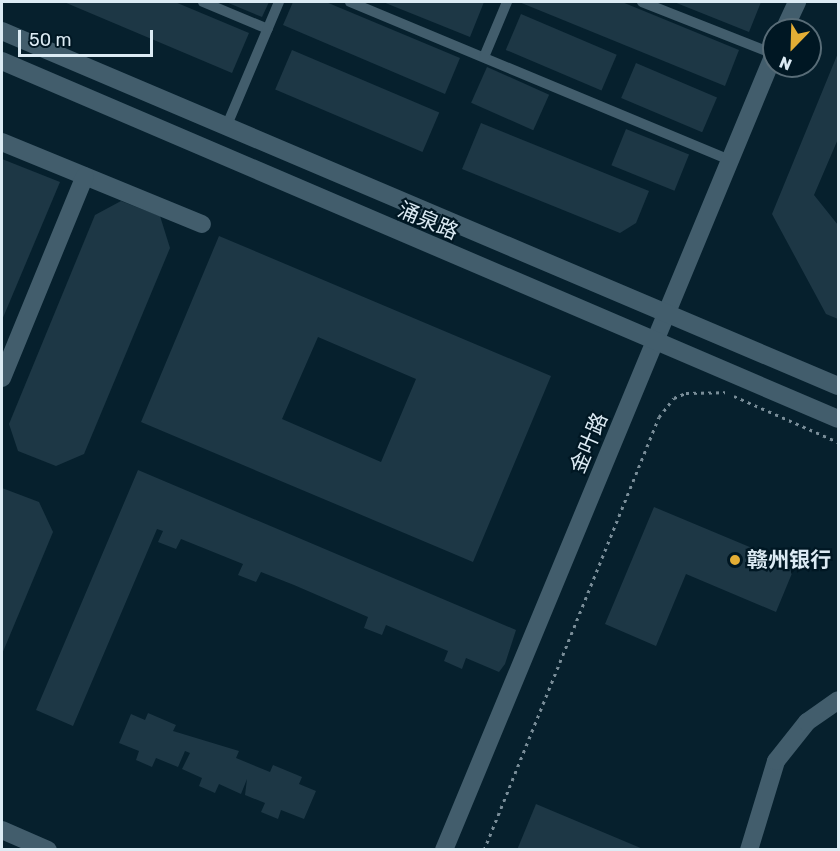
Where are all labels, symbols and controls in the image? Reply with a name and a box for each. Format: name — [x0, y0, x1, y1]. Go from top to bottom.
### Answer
scale bar — [21, 18, 156, 56]
north arrow — [762, 18, 822, 78]
text: 50 m — [29, 29, 72, 51]
text: N — [777, 52, 795, 74]
street label: 涌泉路 — [394, 197, 462, 245]
street label: 金叶路 — [565, 409, 613, 477]
place label: 赣州银行 — [747, 547, 831, 573]
marker: 赣州银行 — [728, 553, 742, 567]

